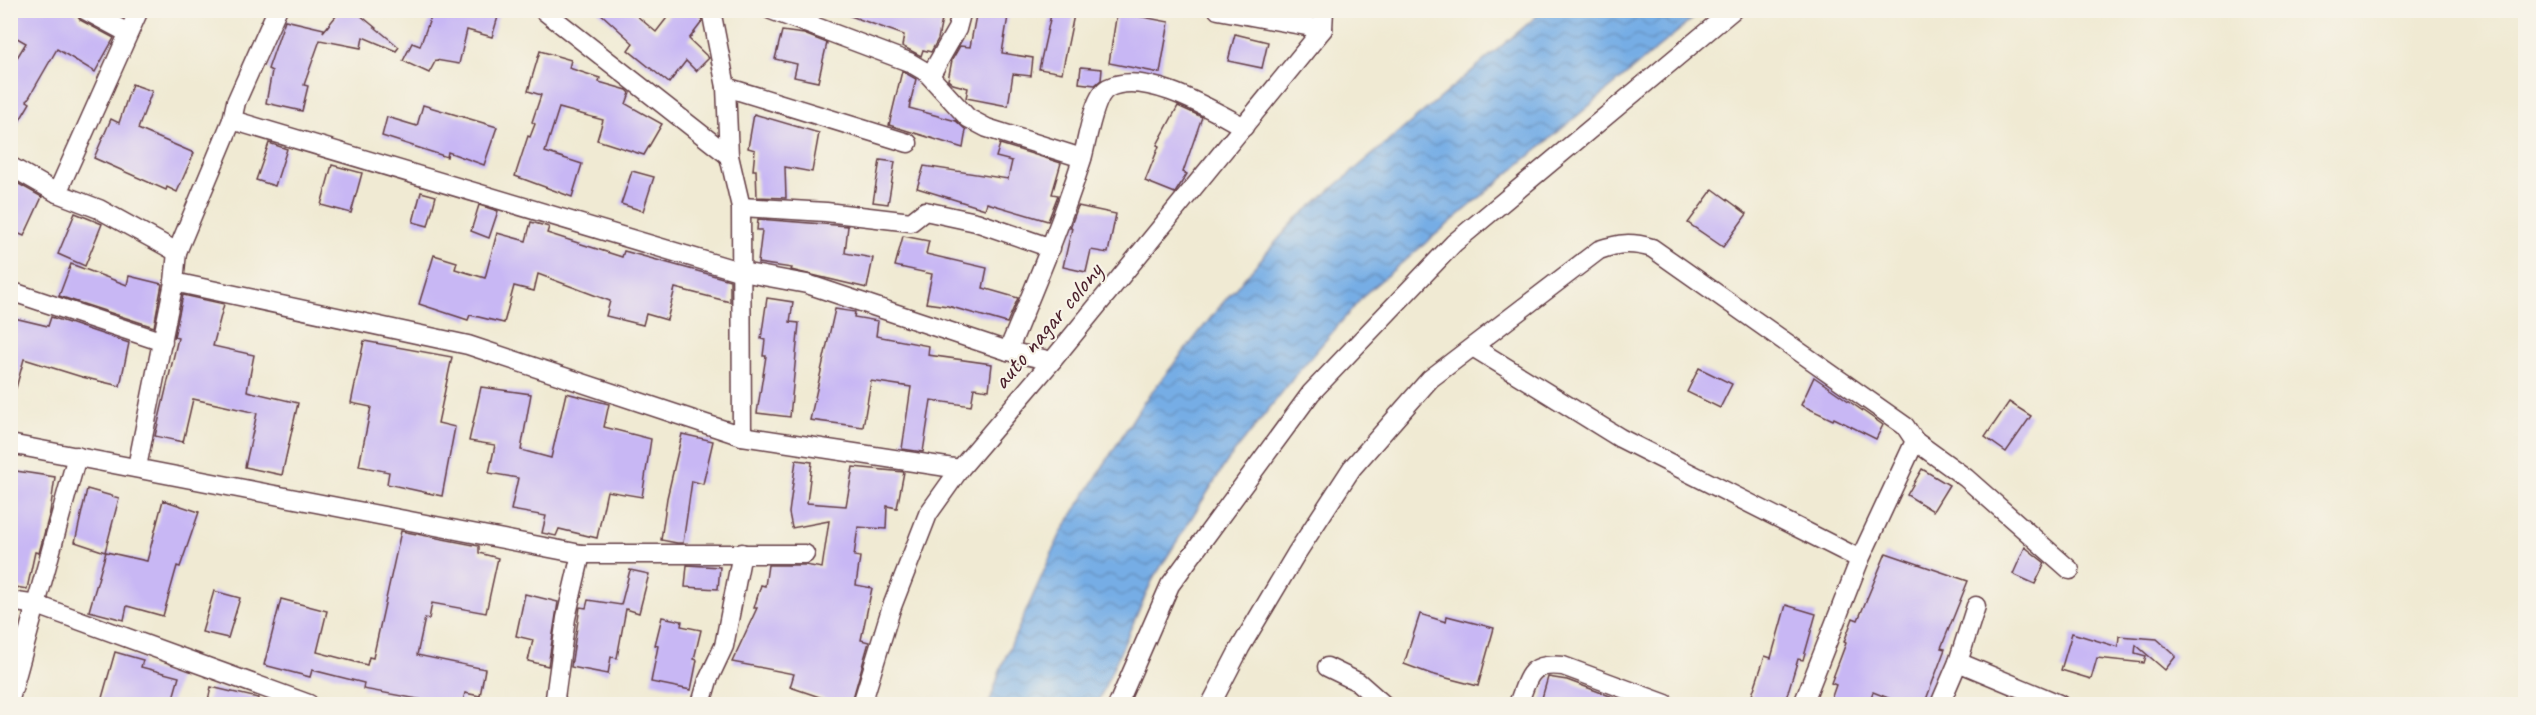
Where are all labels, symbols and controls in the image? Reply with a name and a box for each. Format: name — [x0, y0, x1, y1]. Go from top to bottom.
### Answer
street label: auto nagar colony — [984, 254, 1111, 396]

